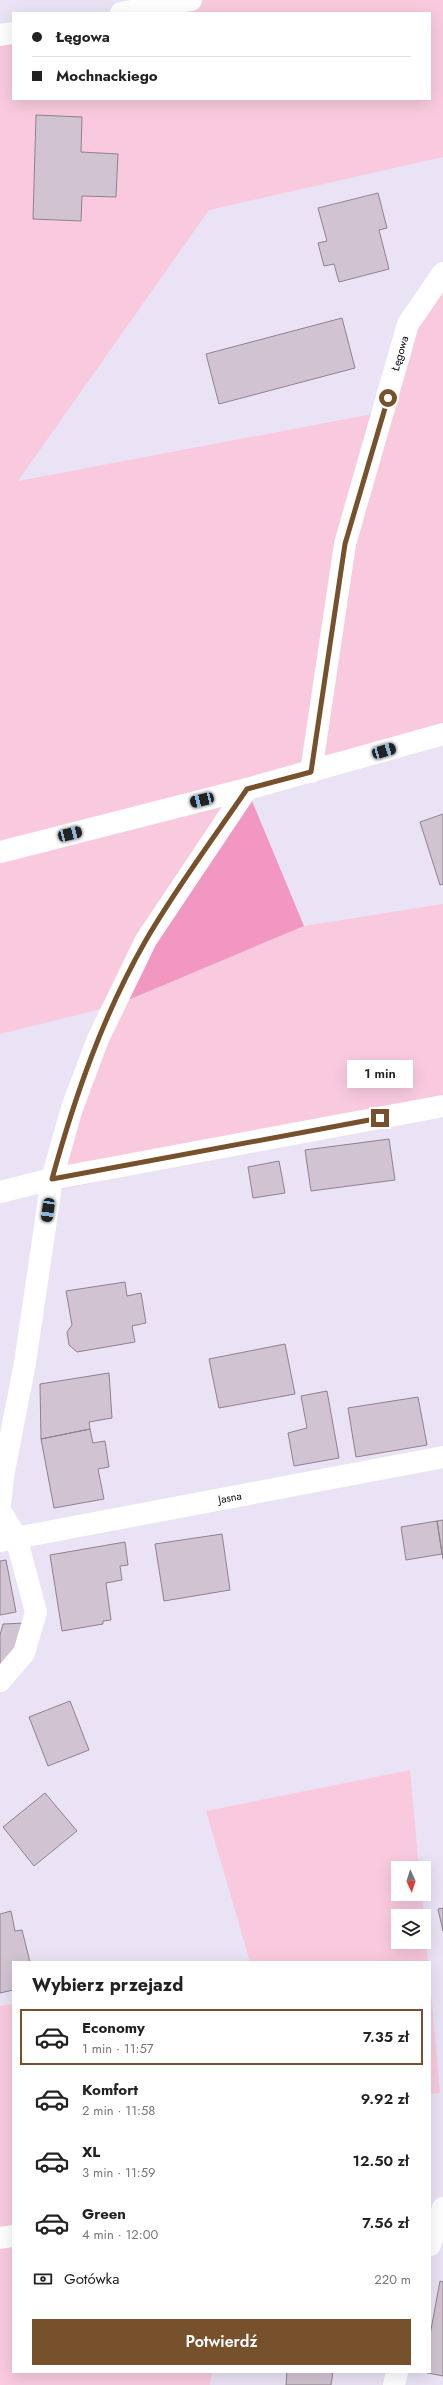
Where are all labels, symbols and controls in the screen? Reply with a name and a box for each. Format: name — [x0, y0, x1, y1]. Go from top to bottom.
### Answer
text: Łęgowa — [56, 26, 110, 48]
text: Mochnackiego — [56, 65, 158, 87]
street label: Łęgowa — [387, 334, 412, 373]
route start — [379, 389, 397, 407]
car — [371, 742, 397, 760]
car — [189, 791, 215, 809]
car — [57, 825, 83, 843]
callout: 1 min — [347, 1060, 413, 1088]
text: 1 min — [364, 1064, 396, 1083]
route end — [371, 1109, 389, 1127]
car — [40, 1197, 56, 1223]
street label: Jasna — [215, 1487, 243, 1508]
north arrow — [391, 1861, 431, 1901]
map controls — [391, 1861, 431, 1949]
button: layers — [391, 1909, 431, 1949]
text: Wybierz przejazd — [32, 1972, 183, 1998]
text: Economy — [82, 2017, 145, 2039]
icon: car — [34, 2019, 70, 2055]
text: 7.35 zł — [363, 2026, 409, 2048]
text: 1 min · 11:57 — [82, 2039, 154, 2058]
text: Komfort — [82, 2079, 138, 2101]
icon: car — [34, 2081, 70, 2117]
text: 9.92 zł — [361, 2088, 409, 2110]
text: 2 min · 11:58 — [82, 2101, 155, 2120]
text: XL — [82, 2141, 100, 2163]
icon: car — [34, 2143, 70, 2179]
text: 12.50 zł — [353, 2150, 409, 2172]
text: 3 min · 11:59 — [82, 2163, 155, 2182]
text: Green — [82, 2203, 126, 2225]
icon: car — [34, 2205, 70, 2241]
text: 7.56 zł — [362, 2212, 409, 2234]
text: 4 min · 12:00 — [82, 2225, 158, 2244]
icon: cash — [32, 2268, 54, 2290]
text: Gotówka — [64, 2268, 119, 2290]
text: 220 m — [374, 2270, 411, 2289]
button: Potwierdź — [32, 2319, 411, 2365]

